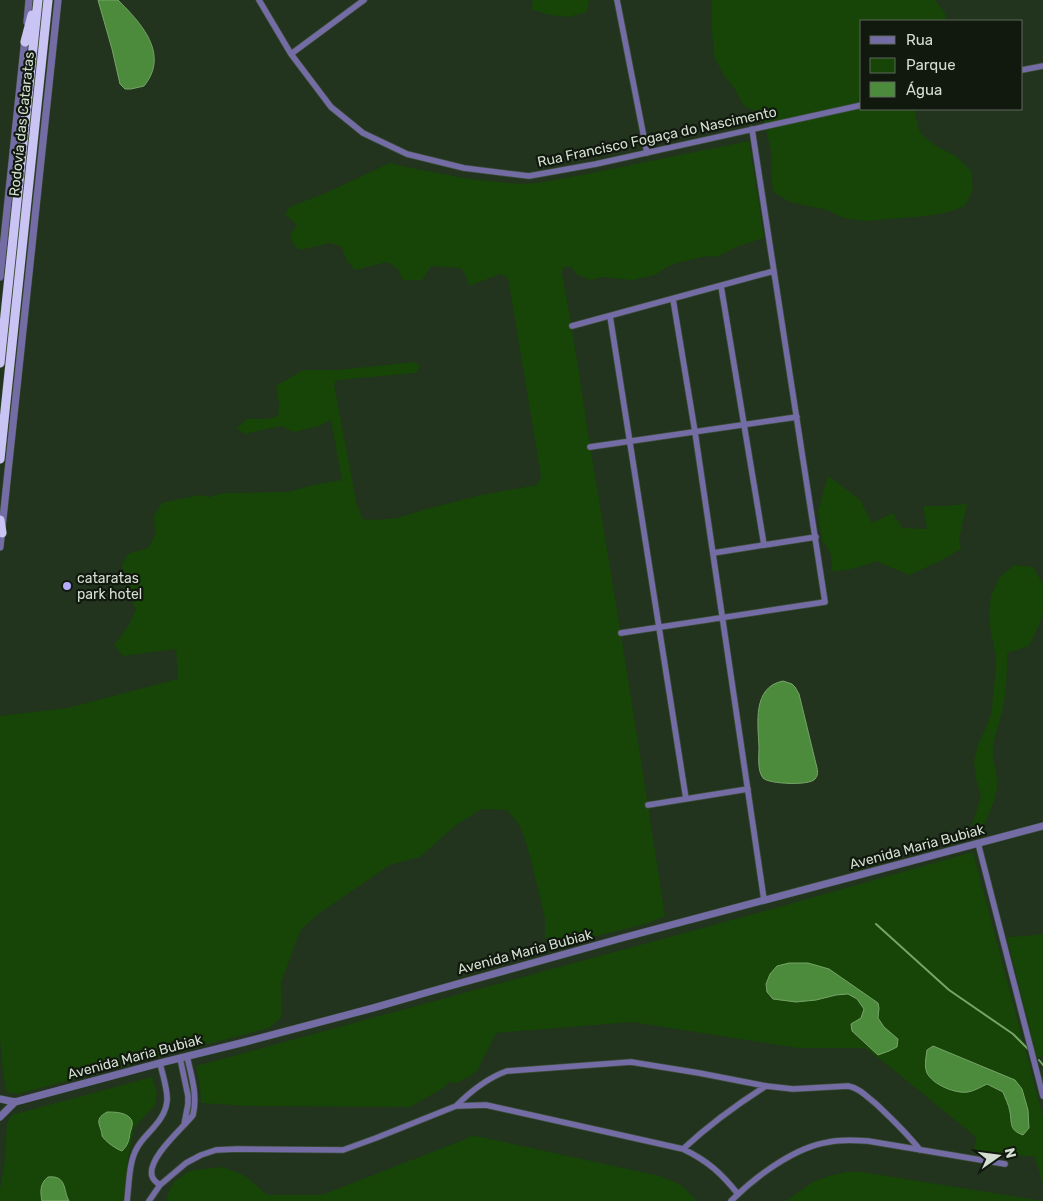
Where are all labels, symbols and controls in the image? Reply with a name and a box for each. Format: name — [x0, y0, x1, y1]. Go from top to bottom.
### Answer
legend — [860, 20, 1023, 110]
text: Rua — [906, 31, 933, 49]
street label: Rodovía das Cataratas — [6, 51, 38, 197]
text: Parque — [906, 56, 956, 74]
text: Água — [906, 81, 942, 99]
street label: Rua Francisco Fogaça do Nascimento — [536, 103, 778, 171]
place label: cataratas park hotel — [77, 570, 142, 603]
marker: cataratas park hotel — [61, 580, 73, 592]
street label: Avenida Maria Bubiak — [848, 821, 987, 873]
street label: Avenida Maria Bubiak — [456, 926, 595, 978]
street label: Avenida Maria Bubiak — [66, 1031, 205, 1083]
north arrow — [973, 1131, 1023, 1181]
text: N — [1001, 1146, 1020, 1160]

